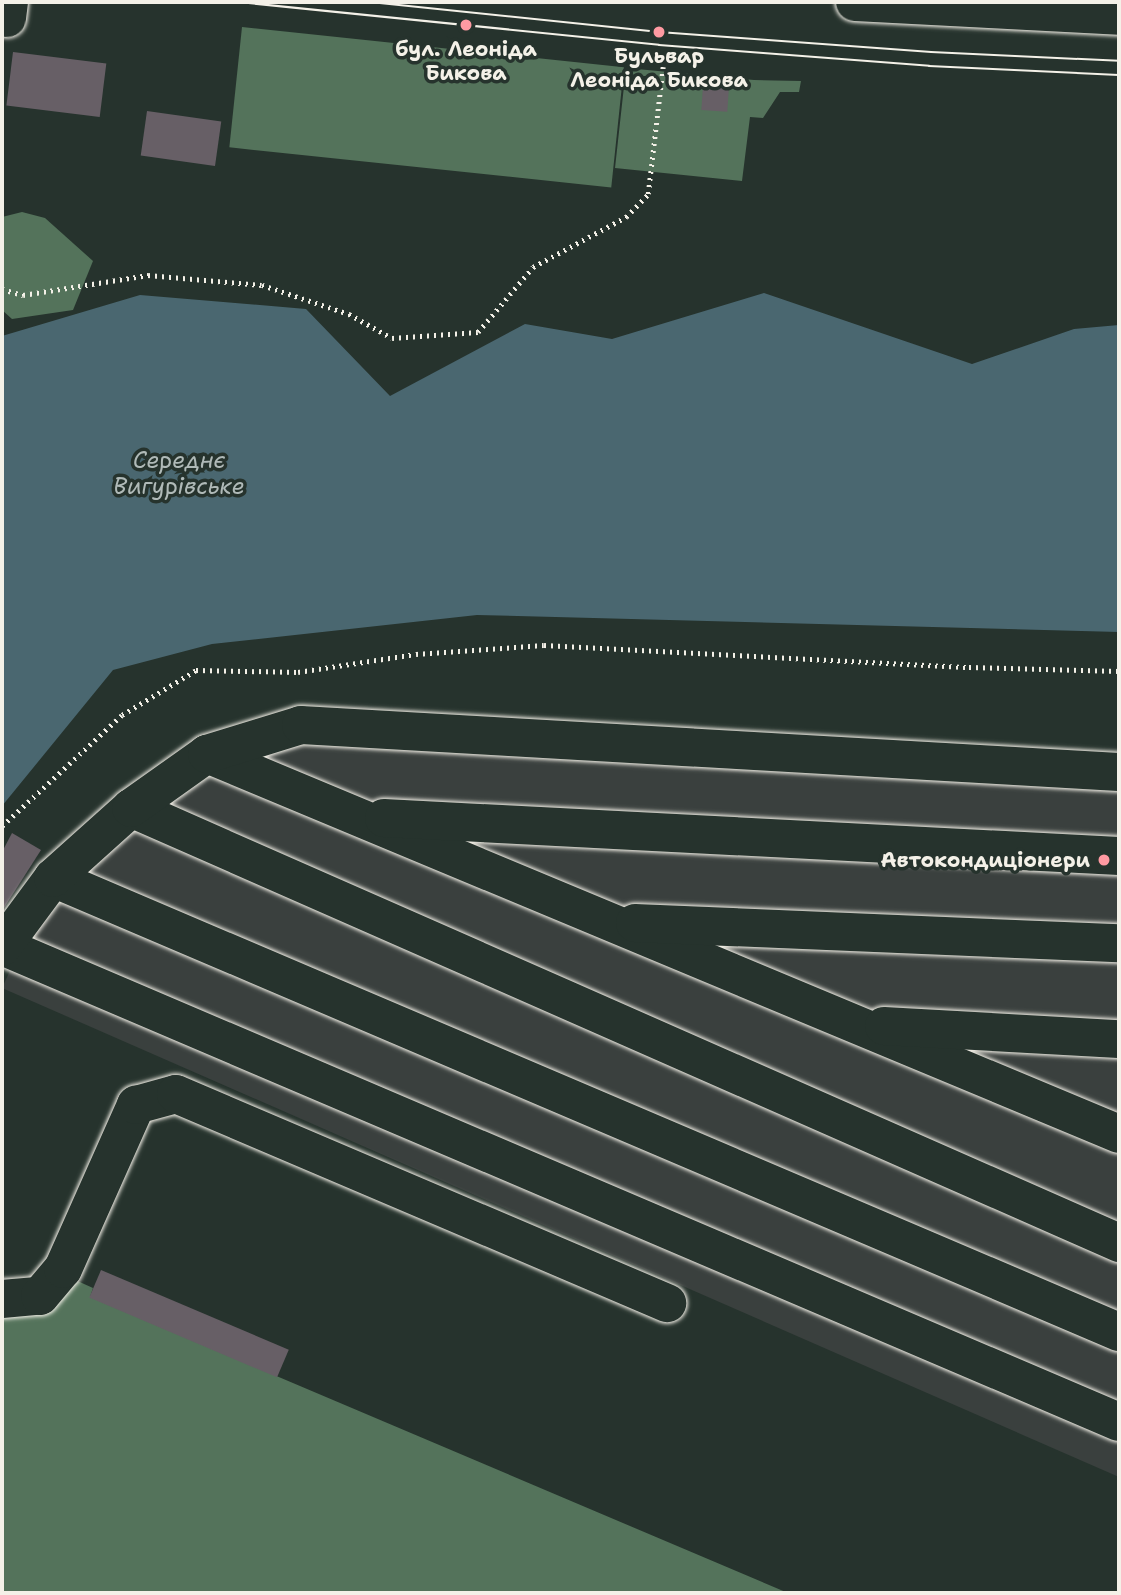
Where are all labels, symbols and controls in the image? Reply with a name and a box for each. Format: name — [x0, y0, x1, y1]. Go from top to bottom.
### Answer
marker: бул. Леоніда Бикова — [458, 17, 474, 33]
marker: Бульвар Леоніда Бикова — [651, 24, 667, 40]
place label: бул. Леоніда Бикова — [395, 36, 537, 86]
place label: Бульвар Леоніда Бикова — [570, 43, 748, 93]
water label: Середнє Вигурівське — [113, 446, 245, 500]
place label: Автокондиціонери — [880, 847, 1090, 873]
marker: Автокондиціонери — [1096, 852, 1112, 868]

